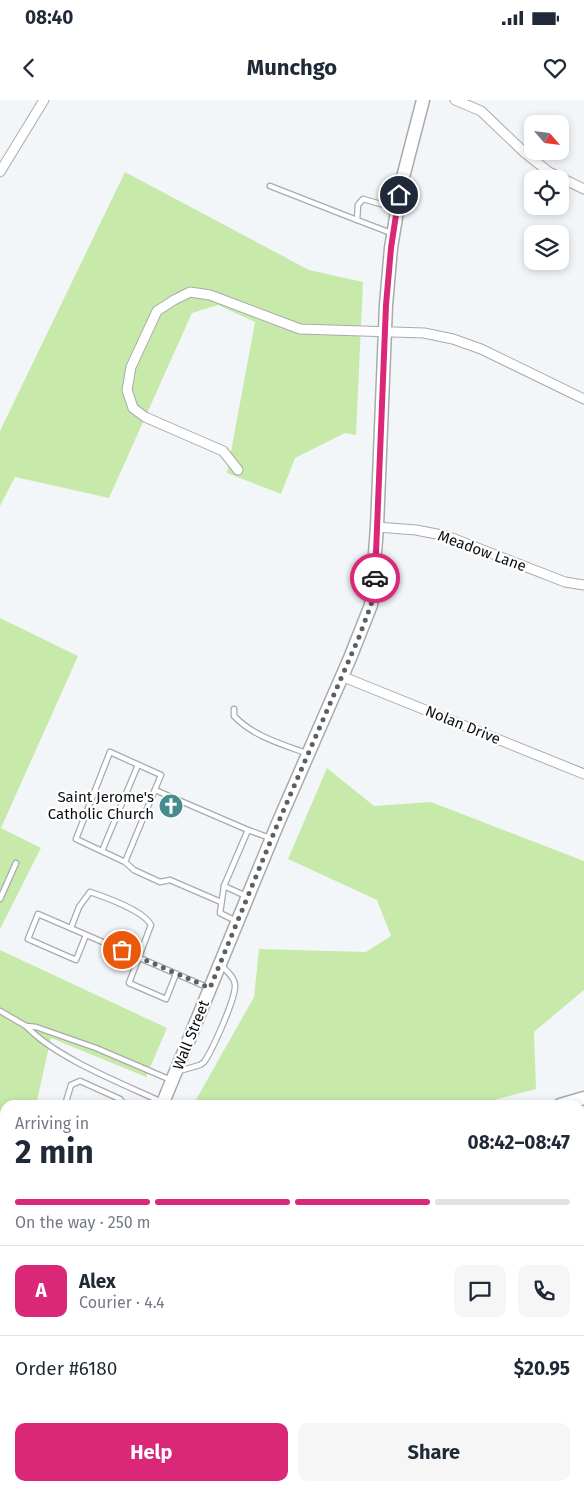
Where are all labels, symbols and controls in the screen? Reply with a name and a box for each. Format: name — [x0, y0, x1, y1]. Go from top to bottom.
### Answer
text: 08:40 — [25, 6, 73, 29]
icon: back — [15, 54, 43, 82]
text: Munchgo — [247, 54, 337, 81]
icon: heart — [541, 54, 569, 82]
north arrow — [524, 115, 569, 160]
map controls — [524, 115, 569, 270]
button: locate — [524, 170, 569, 215]
pin — [378, 174, 420, 216]
icon: home — [385, 181, 413, 209]
button: layers — [524, 225, 569, 270]
street label: Meadow Lane — [435, 527, 529, 575]
courier — [350, 553, 400, 603]
icon: car — [361, 564, 389, 592]
street label: Nolan Drive — [423, 702, 503, 748]
place label: Saint Jerome's Catholic Church — [48, 788, 154, 823]
church icon: Saint Jerome's Catholic Church — [158, 793, 184, 819]
pin — [101, 929, 143, 971]
icon: bag — [108, 936, 136, 964]
street label: Wall Street — [169, 997, 213, 1072]
text: Arriving in — [15, 1114, 89, 1133]
text: 08:42–08:47 — [468, 1131, 570, 1154]
text: 2 min — [15, 1133, 94, 1171]
text: On the way · 250 m — [15, 1213, 151, 1232]
button: chat — [454, 1265, 506, 1317]
button: phone — [518, 1265, 570, 1317]
text: Alex — [79, 1270, 116, 1293]
text: A — [35, 1279, 47, 1302]
text: Courier · 4.4 — [79, 1293, 165, 1312]
text: Order #6180 — [15, 1357, 117, 1380]
text: $20.95 — [514, 1357, 570, 1380]
button: Help — [15, 1423, 288, 1481]
button: Share — [298, 1423, 570, 1481]

